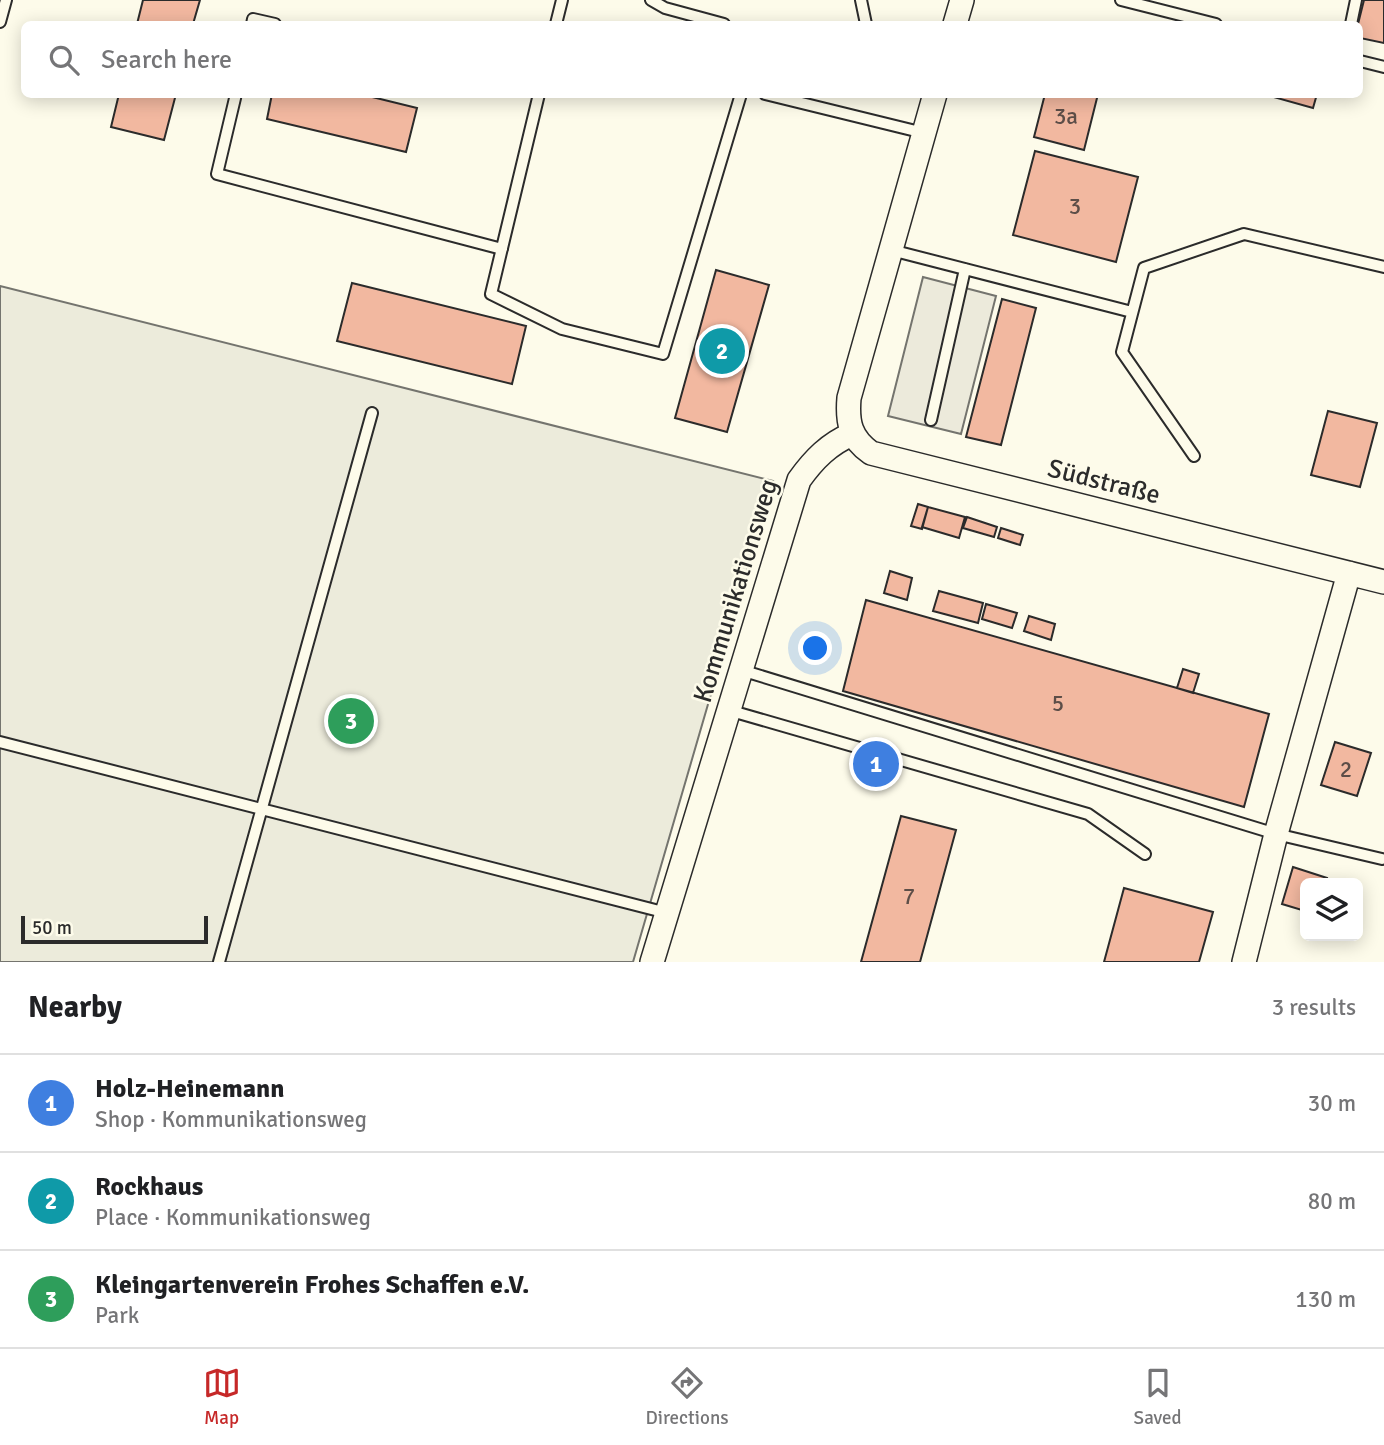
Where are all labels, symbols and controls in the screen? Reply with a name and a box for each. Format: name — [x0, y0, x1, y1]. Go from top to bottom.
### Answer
search box — [21, 21, 1363, 98]
icon: search — [45, 41, 83, 79]
text: Search here — [101, 44, 232, 76]
house number: 3a — [1054, 102, 1078, 131]
house number: 3 — [1069, 192, 1081, 221]
pin: 2 — [699, 325, 745, 377]
street label: Südstraße — [1044, 453, 1164, 511]
street label: Kommunikationsweg — [687, 475, 785, 707]
your location — [798, 631, 832, 665]
house number: 5 — [1052, 689, 1064, 718]
pin: 3 — [328, 695, 374, 747]
pin: 1 — [853, 738, 899, 790]
house number: 2 — [1340, 755, 1352, 784]
map controls — [1300, 878, 1363, 941]
button: layers — [1300, 878, 1363, 941]
house number: 7 — [903, 882, 915, 911]
scale bar — [21, 913, 208, 945]
text: 50 m — [32, 916, 72, 940]
text: Nearby — [28, 989, 122, 1026]
text: 3 results — [1272, 993, 1356, 1022]
text: Holz-Heinemann — [95, 1073, 284, 1105]
text: 1 — [45, 1089, 57, 1118]
text: 30 m — [1308, 1089, 1356, 1118]
text: Shop · Kommunikationsweg — [95, 1105, 367, 1134]
text: Rockhaus — [95, 1171, 203, 1203]
text: 2 — [45, 1187, 57, 1216]
text: 80 m — [1308, 1187, 1356, 1216]
text: Place · Kommunikationsweg — [95, 1203, 371, 1232]
text: Kleingartenverein Frohes Schaffen e.V. — [95, 1269, 529, 1301]
text: 3 — [45, 1285, 57, 1314]
text: 130 m — [1295, 1285, 1356, 1314]
text: Park — [95, 1301, 139, 1330]
tab: Map — [203, 1364, 241, 1430]
tab: Directions — [646, 1364, 729, 1430]
tab: Saved — [1134, 1364, 1181, 1430]

